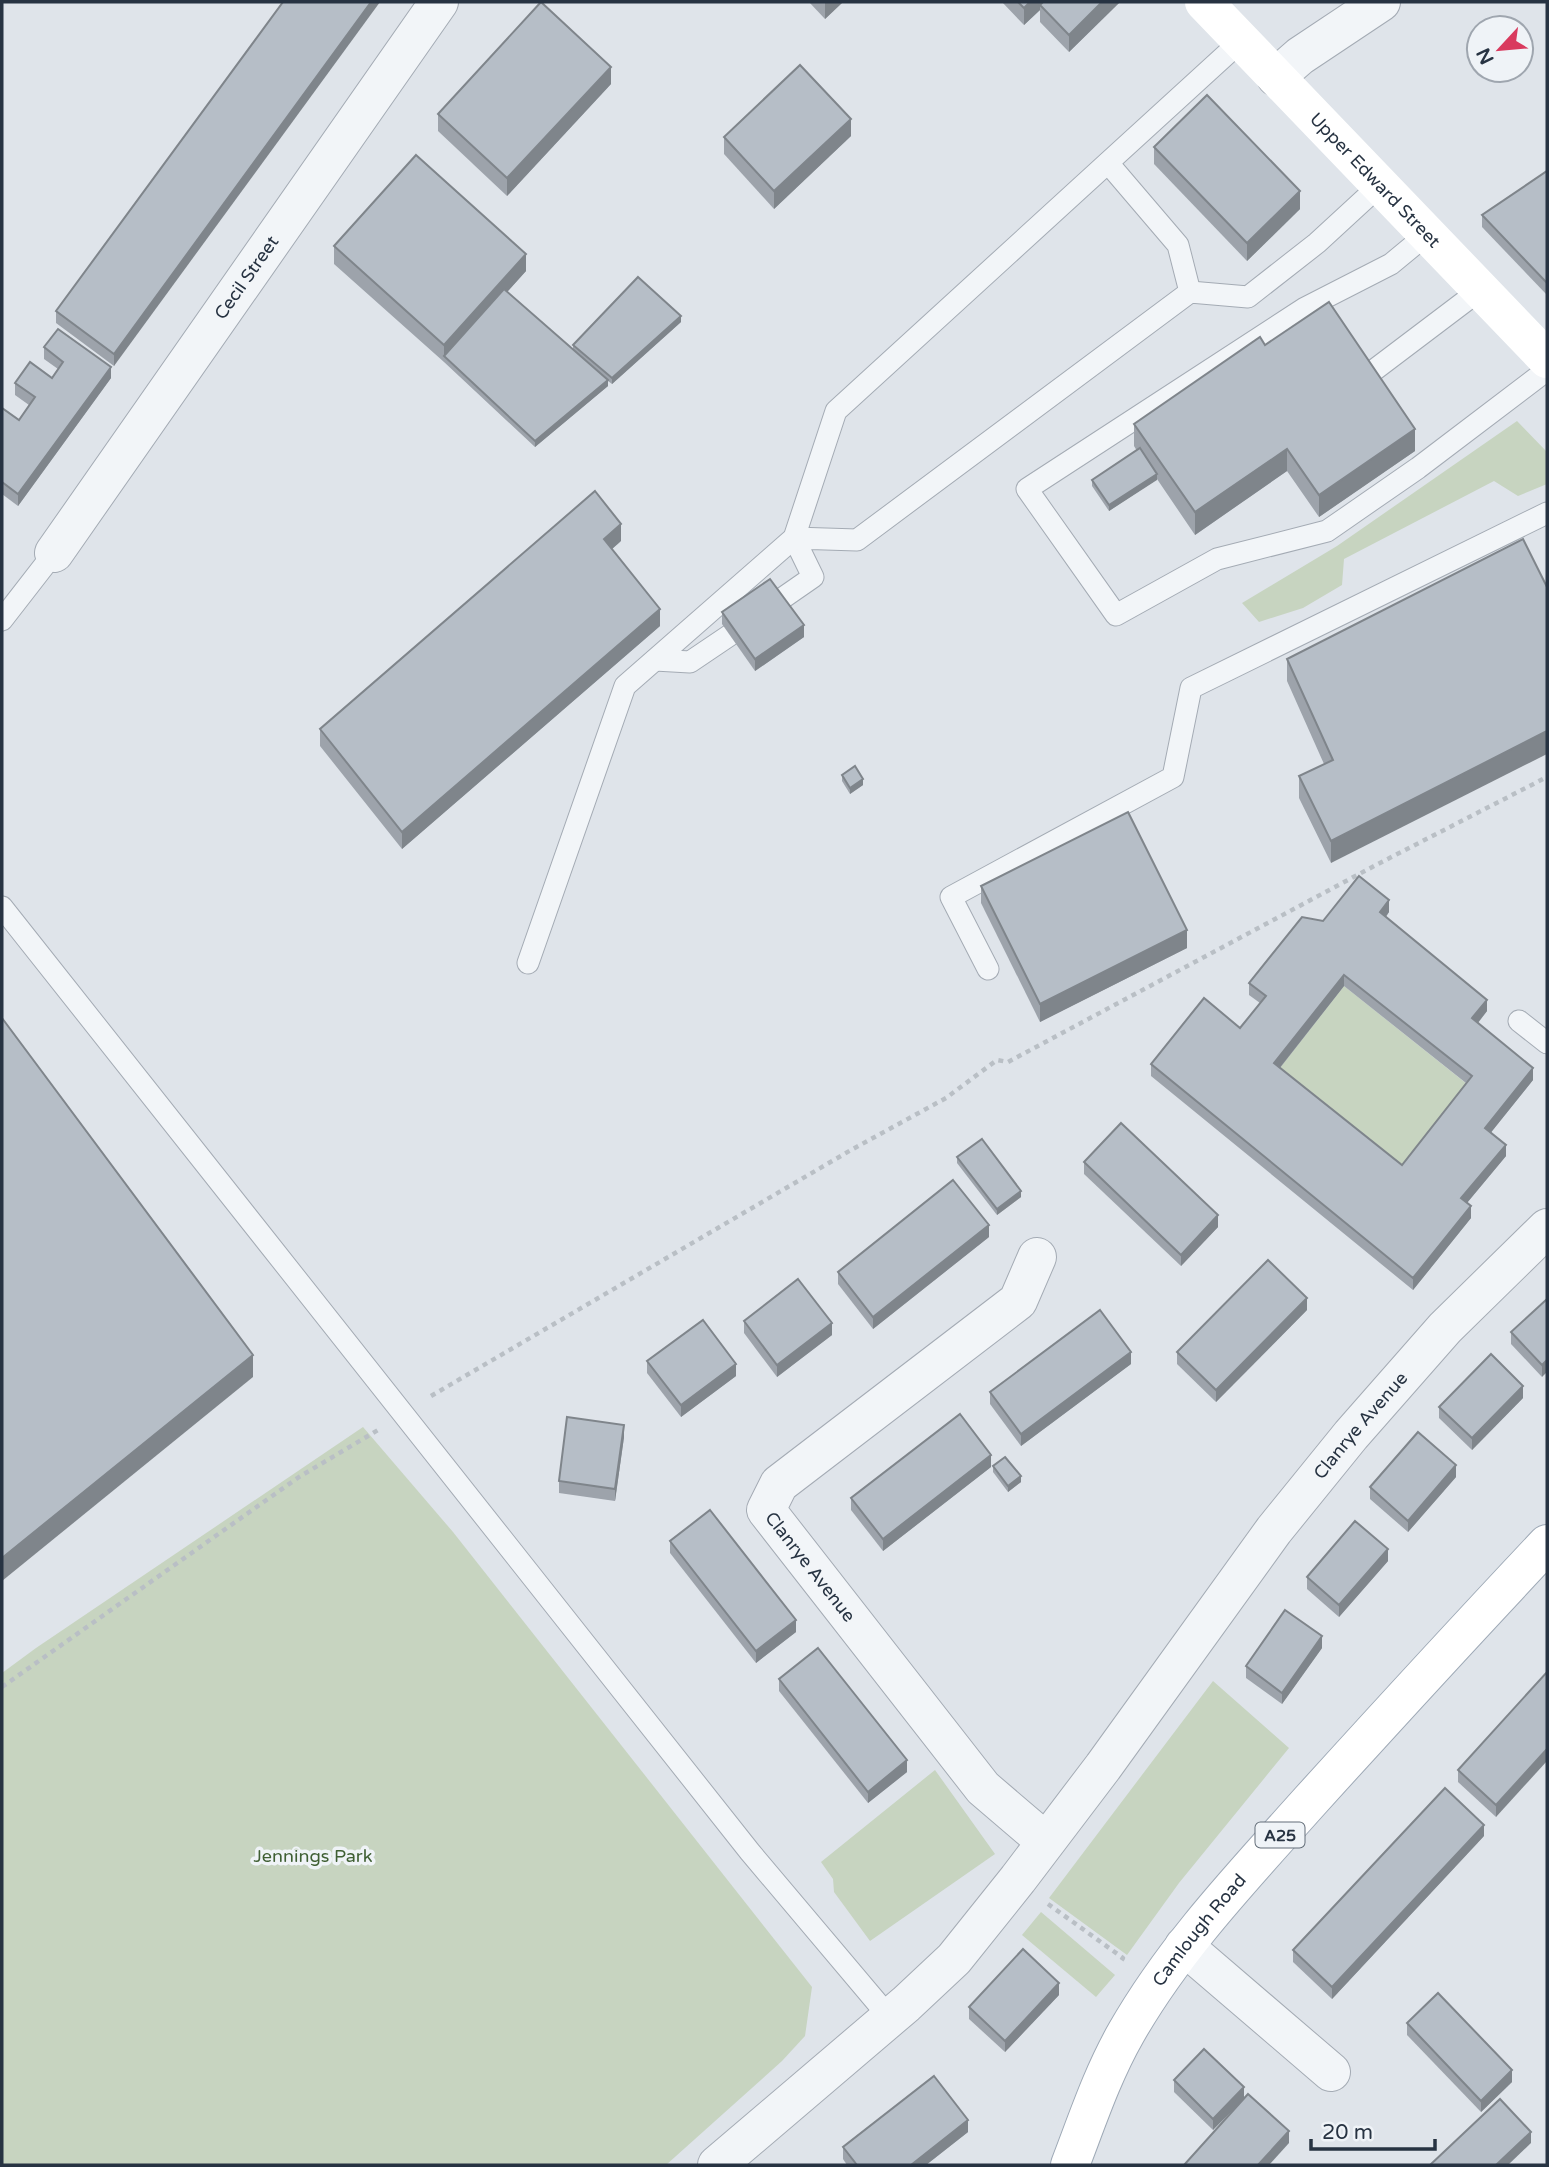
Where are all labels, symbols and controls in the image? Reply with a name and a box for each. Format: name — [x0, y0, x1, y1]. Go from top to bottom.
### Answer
north arrow — [1465, 14, 1535, 84]
text: N — [1472, 44, 1499, 68]
street label: Upper Edward Street — [1305, 108, 1445, 252]
street label: Cecil Street — [210, 231, 283, 324]
street label: Clanrye Avenue — [1309, 1367, 1412, 1484]
street label: Clanrye Avenue — [760, 1507, 860, 1626]
road number: A25 — [1256, 1823, 1304, 1848]
park label: Jennings Park — [253, 1845, 373, 1867]
street label: Camlough Road — [1148, 1869, 1251, 1991]
scale bar — [1311, 2108, 1435, 2152]
text: 20 m — [1322, 2120, 1373, 2145]

